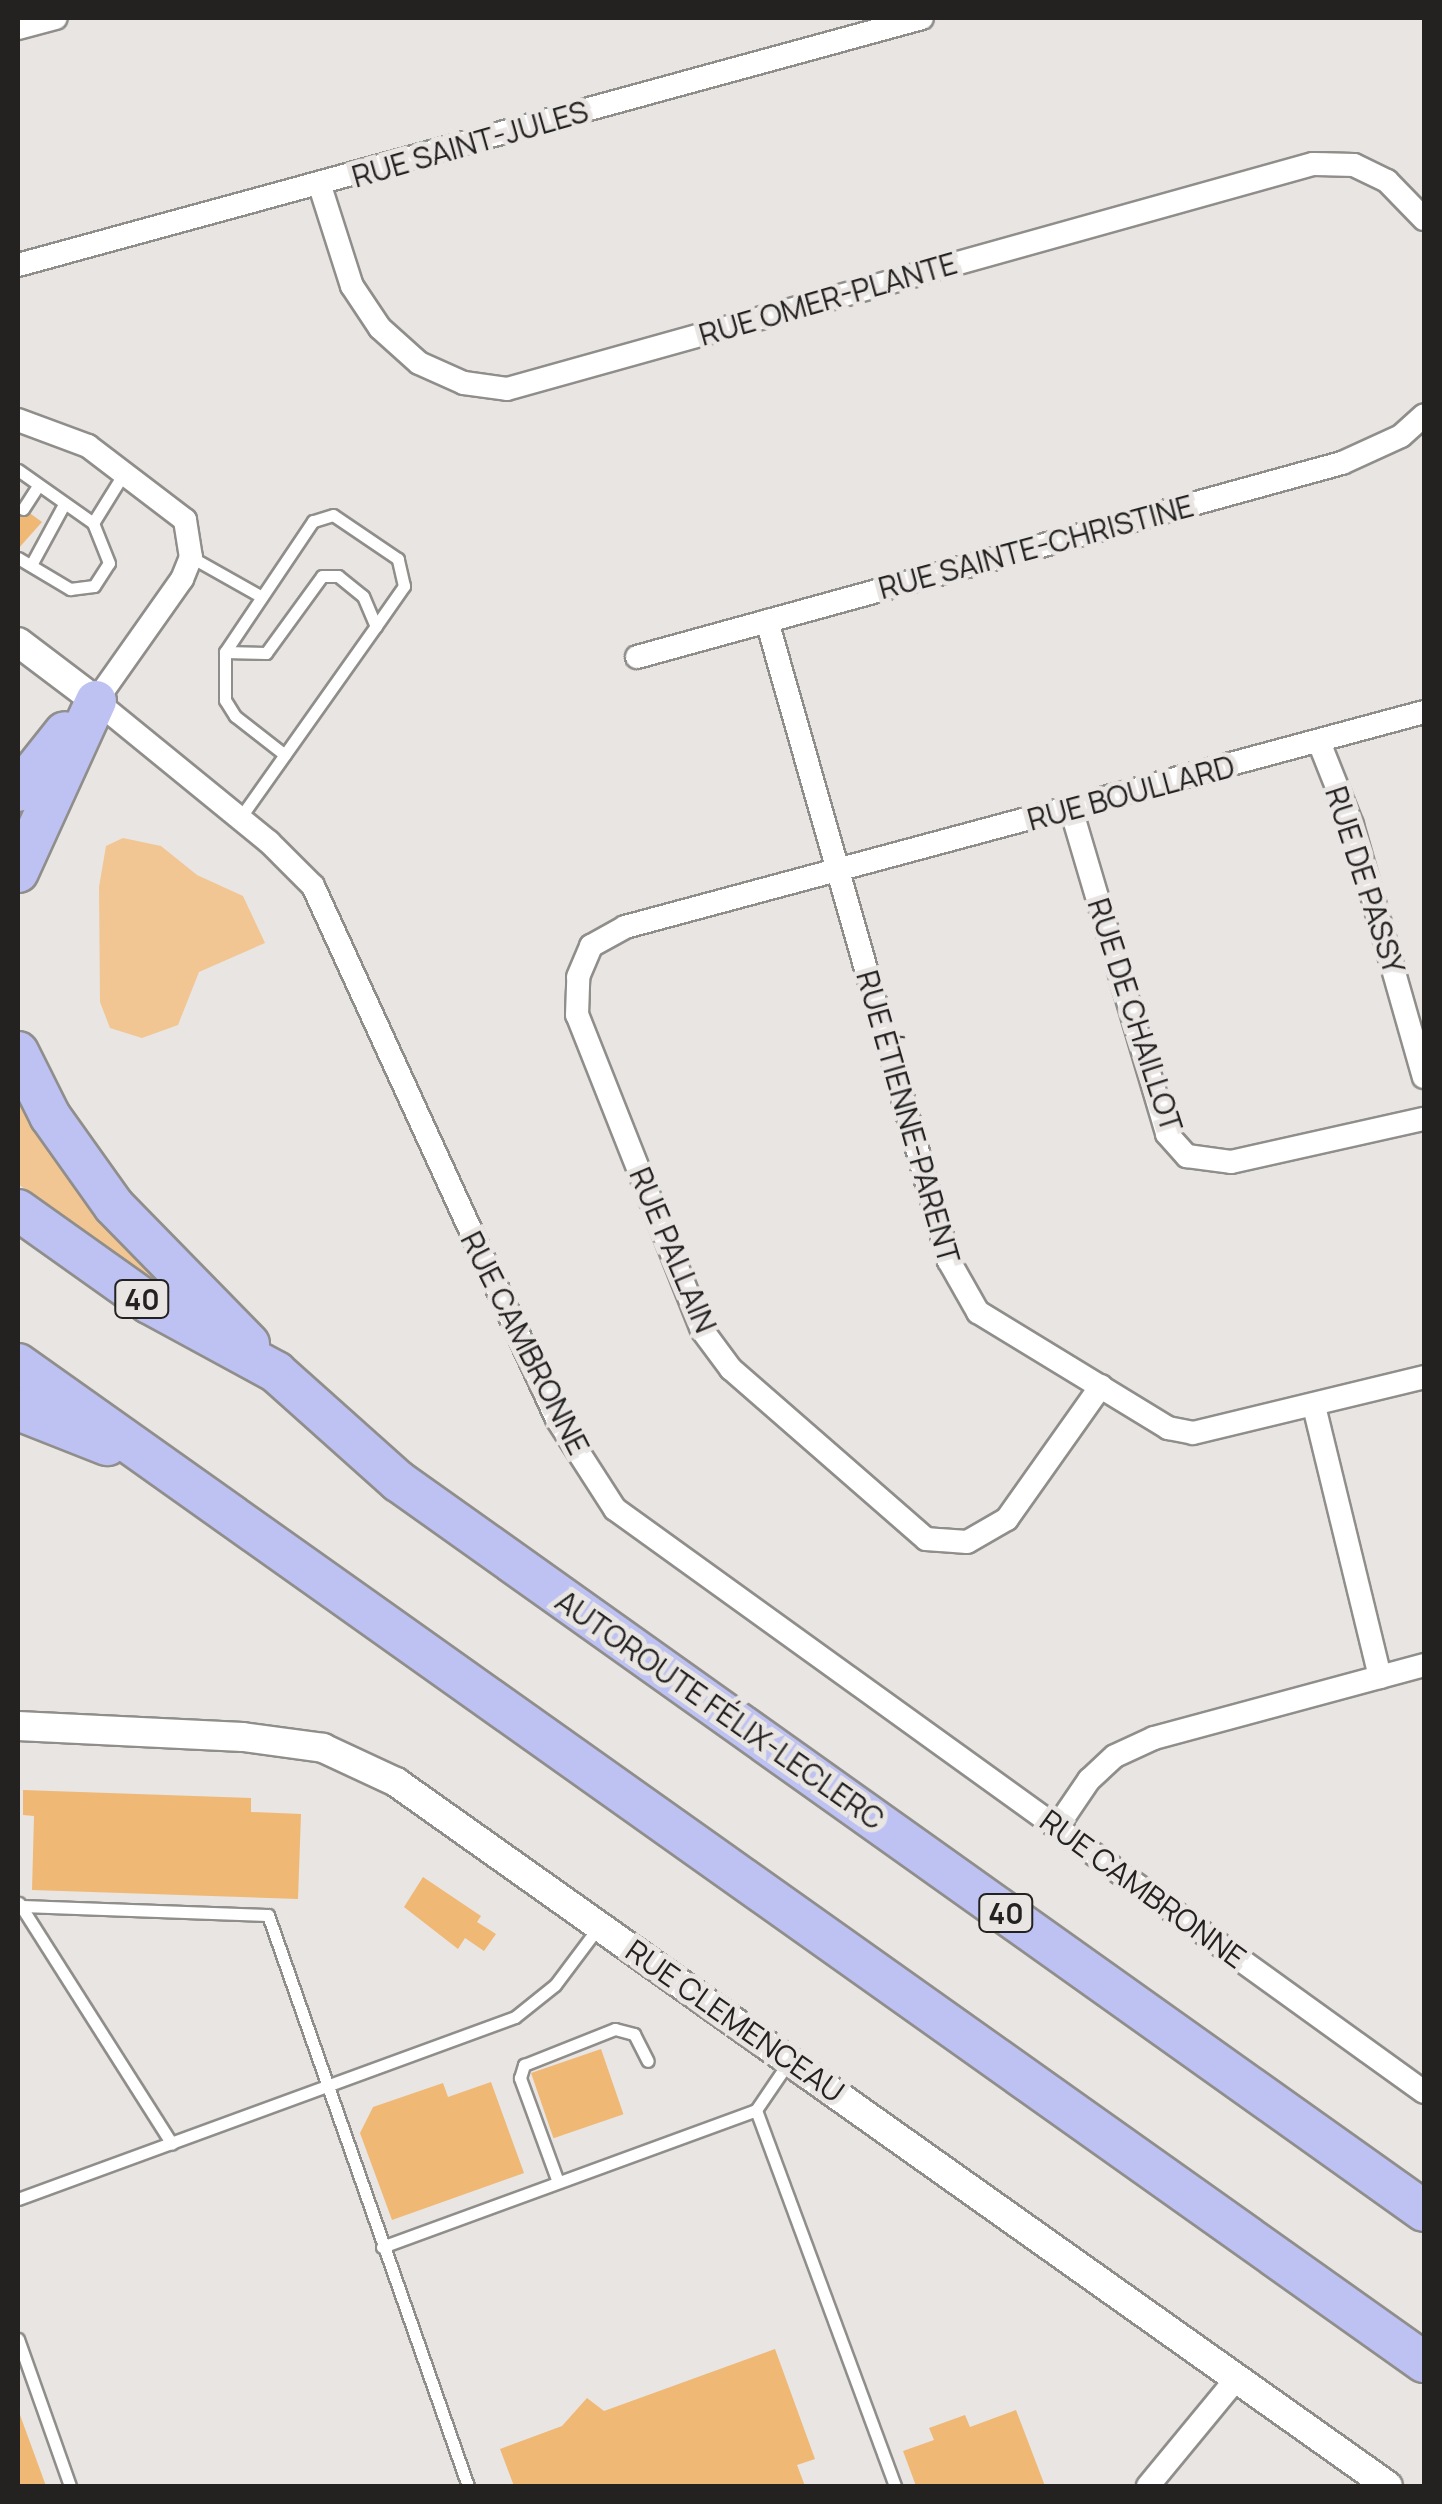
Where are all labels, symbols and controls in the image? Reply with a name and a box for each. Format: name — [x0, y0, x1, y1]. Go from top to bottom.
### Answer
street label: RUE SAINT-JULES — [348, 93, 592, 195]
street label: RUE OMER-PLANTE — [695, 245, 961, 353]
street label: RUE SAINTE-CHRISTINE — [875, 488, 1197, 606]
street label: RUE BOULLARD — [1024, 748, 1238, 838]
street label: RUE DE PASSY — [1318, 782, 1412, 978]
street label: RUE DE CHAILLOT — [1080, 894, 1190, 1136]
street label: RUE ÉTIENNE-PARENT — [849, 966, 967, 1268]
street label: RUE PALLAIN — [622, 1162, 724, 1338]
street label: RUE CAMBRONNE — [453, 1226, 597, 1460]
road number: 40 — [112, 1276, 172, 1322]
street label: AUTOROUTE FÉLIX-LECLERC — [549, 1583, 891, 1837]
street label: RUE CAMBRONNE — [1033, 1802, 1253, 1976]
road number: 40 — [976, 1890, 1036, 1936]
street label: RUE CLEMENCEAU — [619, 1932, 851, 2110]

